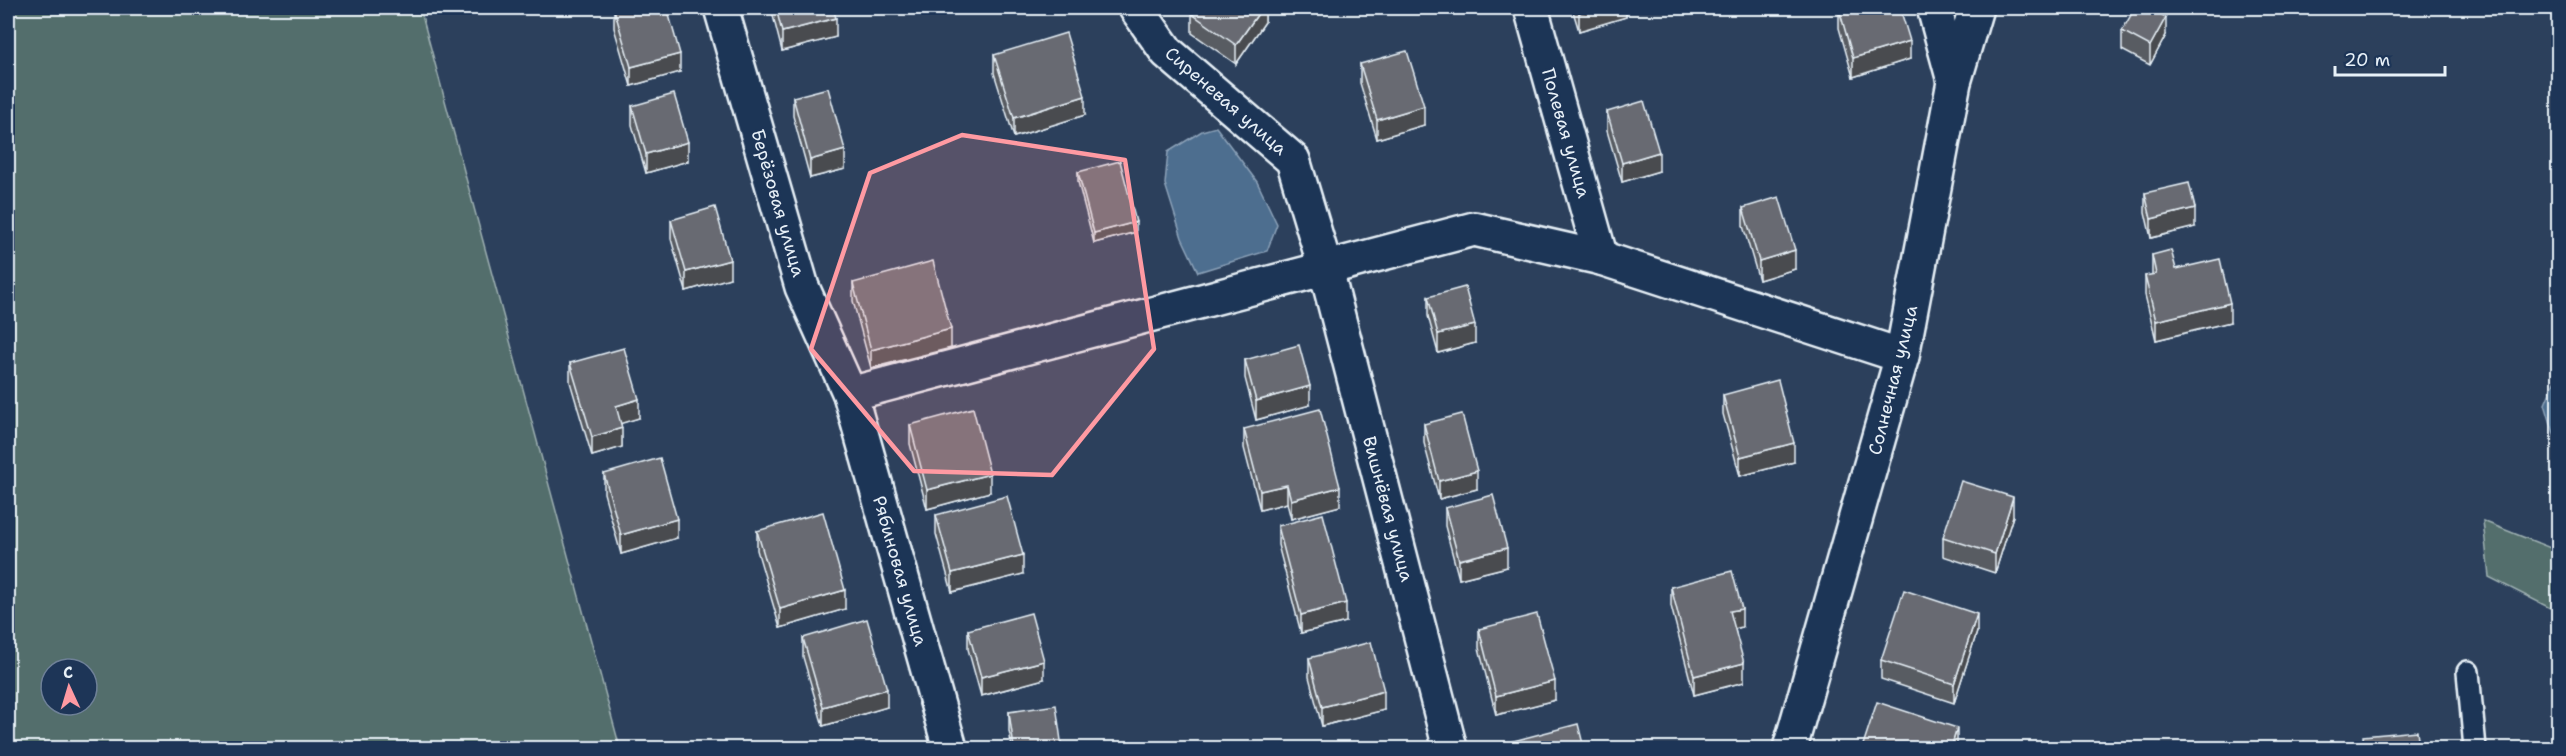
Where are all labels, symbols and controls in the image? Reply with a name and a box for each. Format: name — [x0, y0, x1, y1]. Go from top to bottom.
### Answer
scale bar — [2335, 39, 2444, 77]
street label: Сиреневая улица — [1160, 41, 1292, 161]
text: 20 m — [2344, 48, 2390, 72]
street label: Полевая улица — [1536, 65, 1596, 201]
street label: Берёзовая улица — [745, 126, 811, 280]
street label: Солнечная улица — [1863, 303, 1923, 457]
street label: Вишнёвая улица — [1357, 434, 1419, 584]
street label: Рябиновая улица — [867, 493, 933, 649]
north arrow — [39, 657, 99, 717]
text: С — [62, 662, 74, 683]

